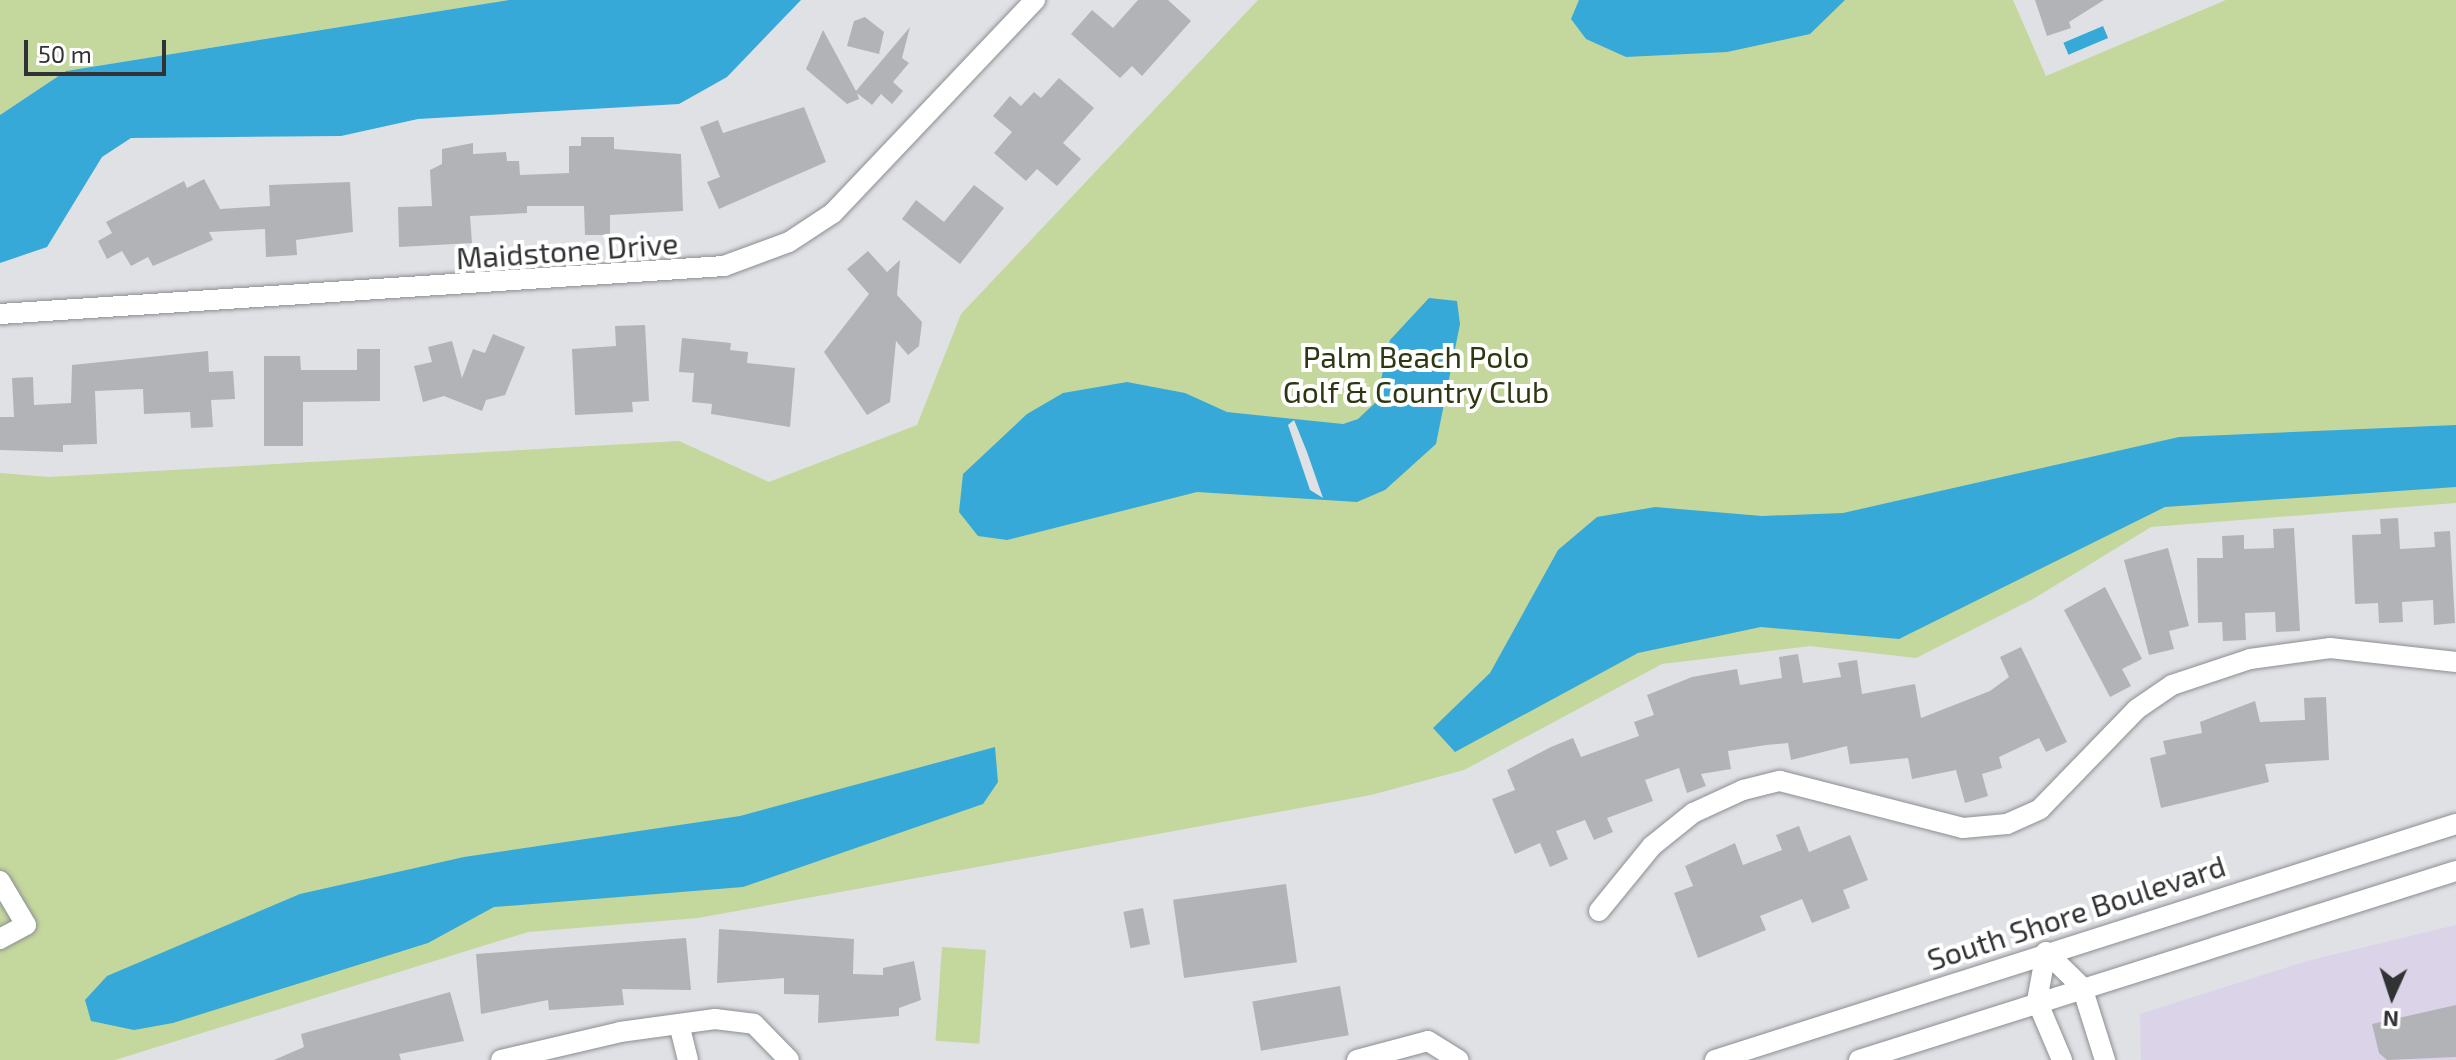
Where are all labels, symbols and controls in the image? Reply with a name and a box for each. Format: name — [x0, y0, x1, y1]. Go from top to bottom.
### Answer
scale bar — [28, 24, 170, 74]
text: 50 m — [38, 39, 92, 68]
street label: Maidstone Drive — [455, 224, 679, 276]
park label: Palm Beach Polo Golf & Country Club — [1282, 338, 1550, 408]
street label: South Shore Boulevard — [1923, 847, 2229, 977]
north arrow — [2352, 956, 2432, 1036]
text: N — [2382, 1007, 2399, 1033]

